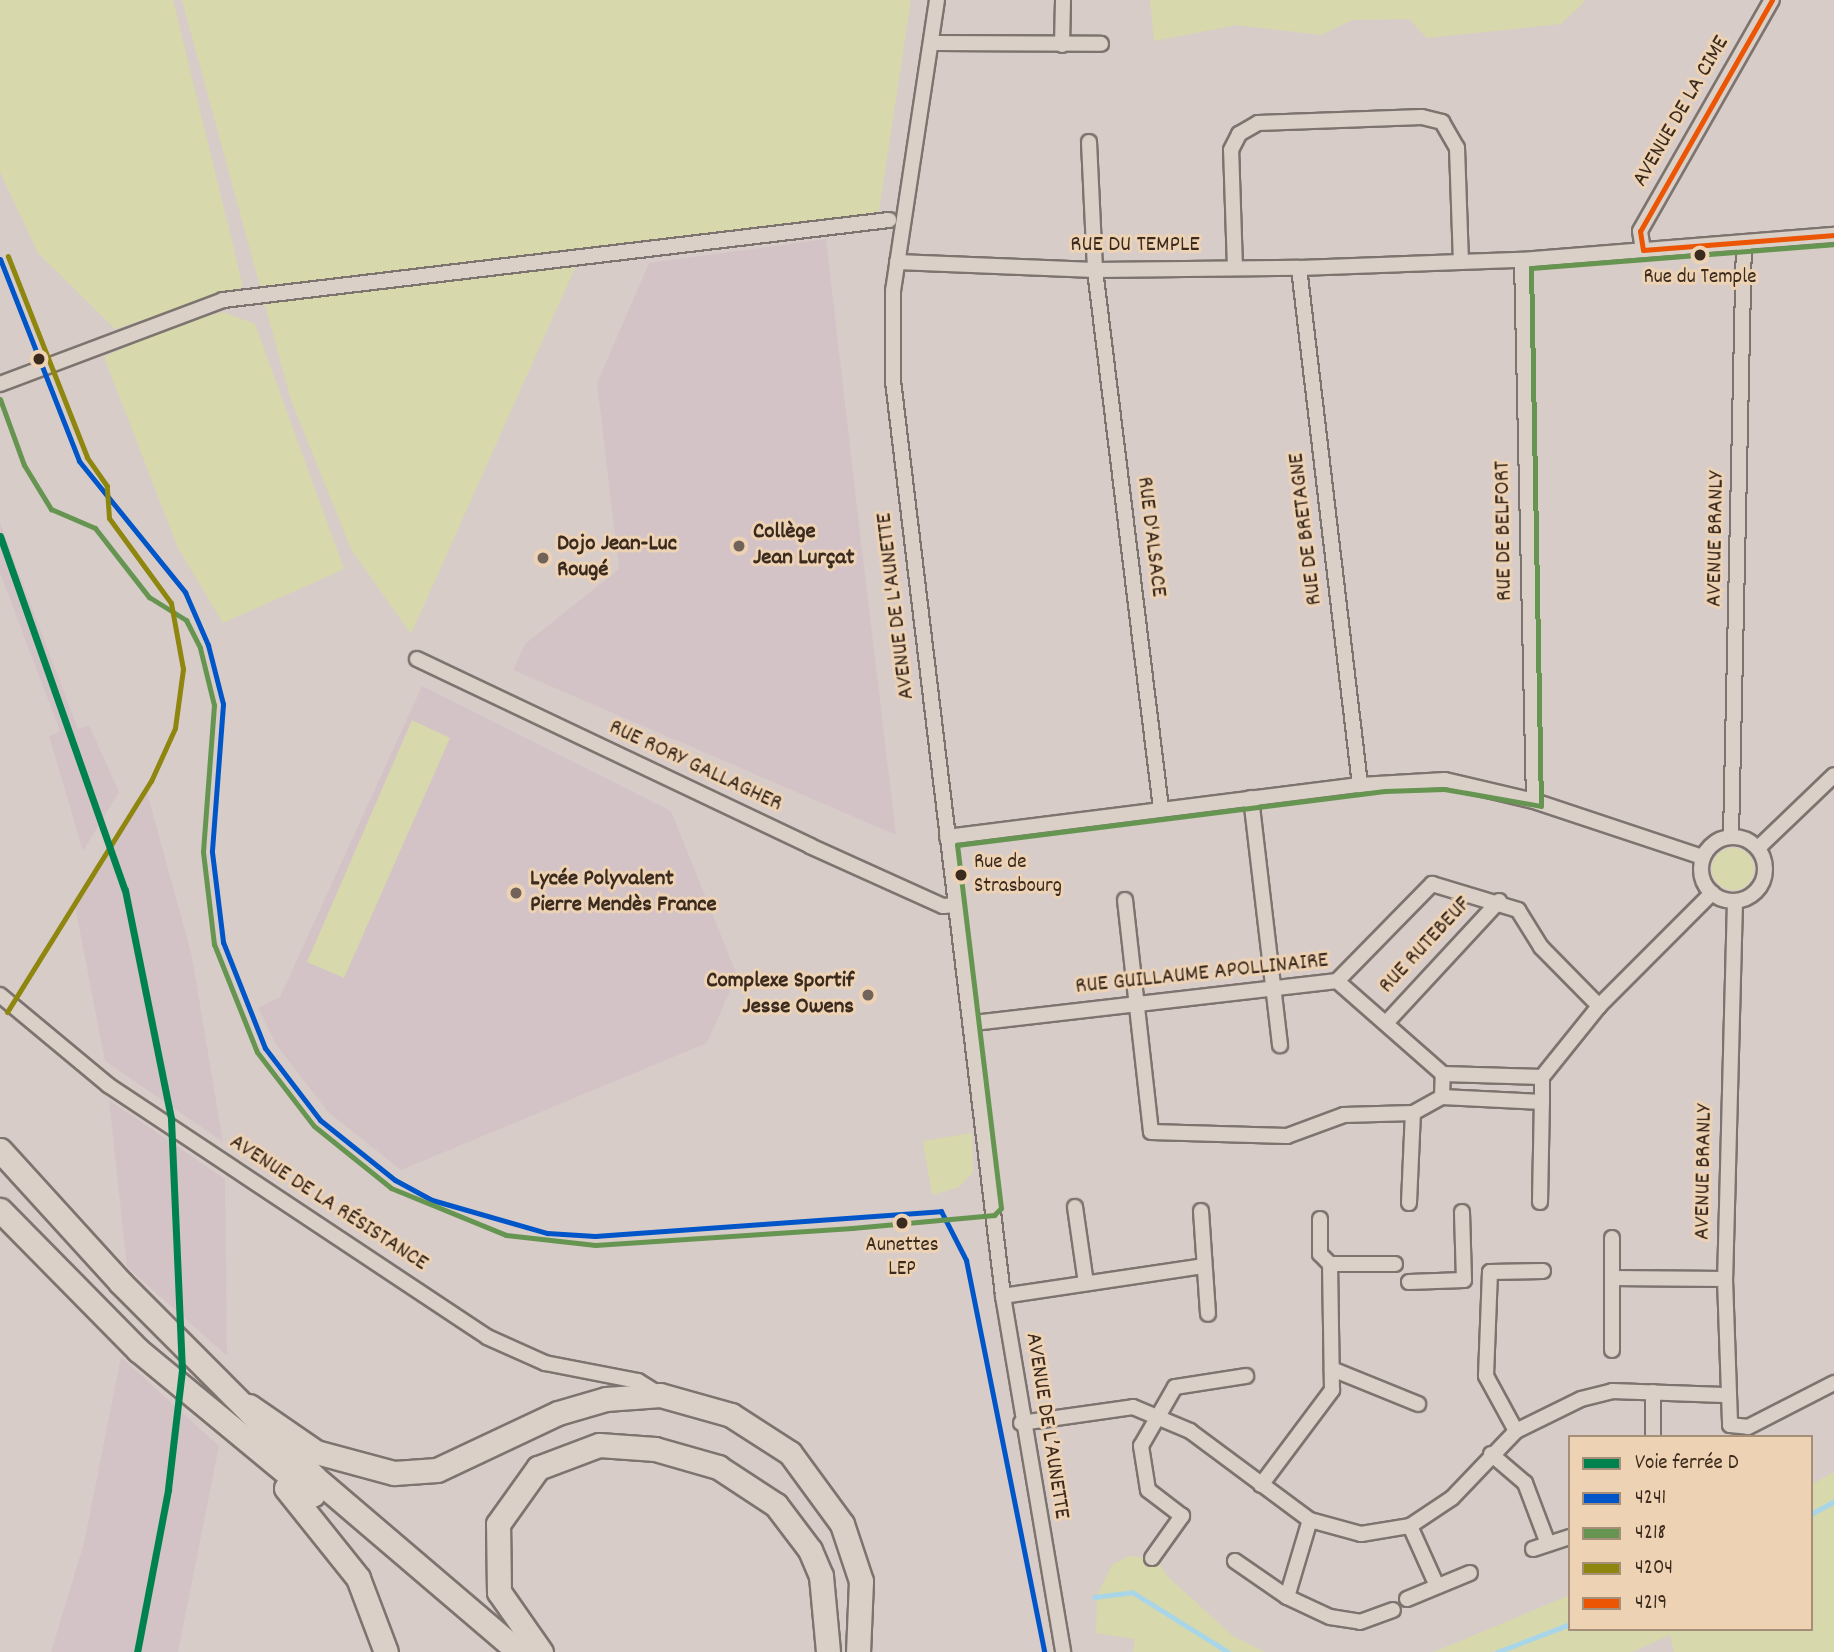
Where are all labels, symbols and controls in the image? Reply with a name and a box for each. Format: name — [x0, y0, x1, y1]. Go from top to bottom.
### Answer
street label: AVENUE DE LA CIME — [1628, 32, 1736, 192]
street label: RUE DU TEMPLE — [1070, 232, 1200, 260]
marker: Rue du Temple — [1693, 248, 1707, 262]
place label: Rue du Temple — [1643, 265, 1757, 291]
unlabelled marker — [32, 352, 46, 366]
street label: RUE DE BRETAGNE — [1284, 451, 1330, 607]
street label: RUE DE BELFORT — [1490, 461, 1520, 601]
street label: AVENUE BRANLY — [1702, 471, 1732, 607]
street label: RUE D'ALSACE — [1129, 475, 1171, 599]
street label: AVENUE DE L'AUNETTE — [872, 511, 922, 701]
place label: Collège Jean Lurçat — [753, 519, 855, 573]
place label: Dojo Jean-Luc Rougé — [557, 531, 677, 585]
marker: Collège Jean Lurçat — [731, 538, 747, 554]
marker: Dojo Jean-Luc Rougé — [535, 550, 551, 566]
street label: RUE RORY GALLAGHER — [604, 715, 786, 819]
place label: Rue de Strasbourg — [974, 850, 1062, 900]
place label: Lycée Polyvalent Pierre Mendès France — [530, 866, 717, 920]
marker: Rue de Strasbourg — [954, 868, 968, 882]
marker: Lycée Polyvalent Pierre Mendès France — [508, 885, 524, 901]
street label: RUE RUTEBEUF — [1374, 892, 1478, 1000]
street label: RUE GUILLAUME APOLLINAIRE — [1074, 948, 1330, 1002]
place label: Complexe Sportif Jesse Owens — [706, 968, 854, 1022]
marker: Complexe Sportif Jesse Owens — [860, 987, 876, 1003]
street label: AVENUE BRANLY — [1690, 1104, 1720, 1240]
street label: AVENUE DE LA RÉSISTANCE — [224, 1130, 432, 1278]
marker: Aunettes LEP — [895, 1216, 909, 1230]
place label: Aunettes LEP — [865, 1233, 939, 1283]
street label: AVENUE DE L’AUNETTE — [1018, 1331, 1074, 1521]
legend — [1568, 1435, 1813, 1631]
text: Voie ferrée D — [1635, 1449, 1739, 1479]
text: 4241 — [1635, 1484, 1666, 1514]
text: 4218 — [1635, 1519, 1666, 1549]
text: 4204 — [1635, 1554, 1673, 1584]
text: 4219 — [1635, 1589, 1667, 1619]

